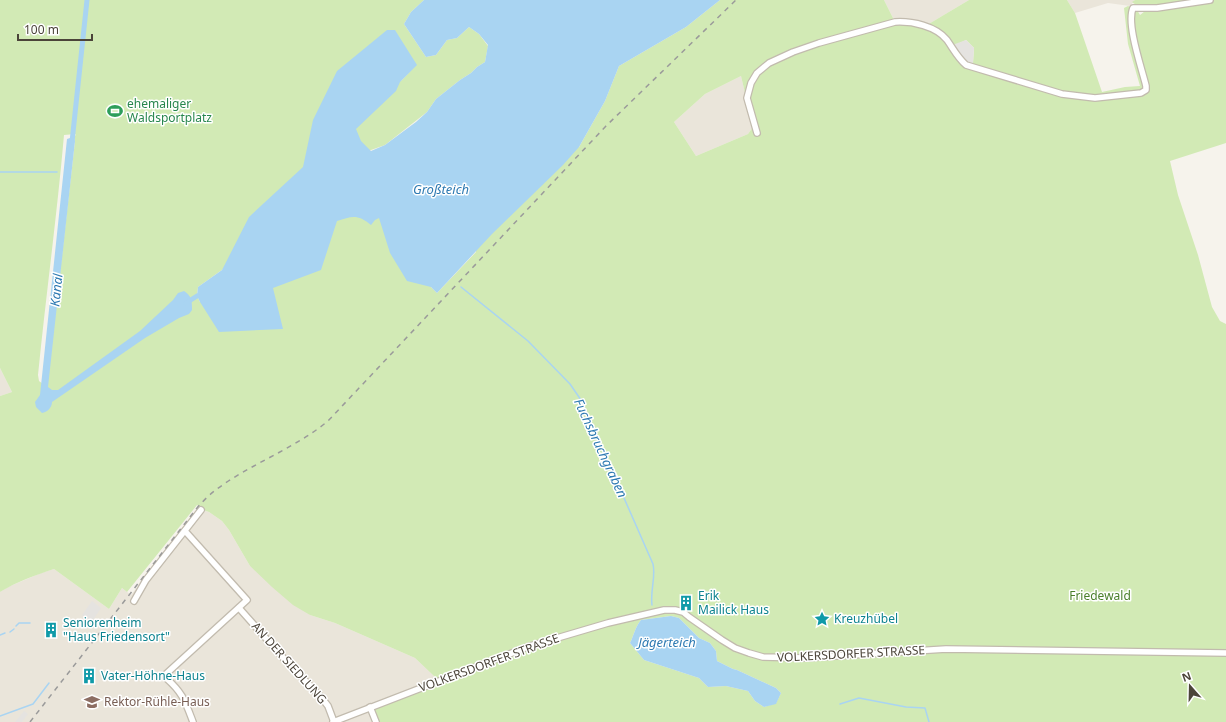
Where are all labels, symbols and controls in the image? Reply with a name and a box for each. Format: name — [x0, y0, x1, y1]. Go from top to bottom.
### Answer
scale bar — [18, 16, 92, 42]
text: 100 m — [24, 21, 59, 38]
place label: ehemaliger Waldsportplatz — [127, 95, 212, 126]
sports icon: ehemaliger Waldsportplatz — [106, 102, 124, 120]
water label: Großteich — [413, 180, 469, 198]
water label: Kanal — [45, 272, 67, 307]
water label: Fuchsbruchgraben — [570, 395, 632, 501]
place label: Erik Mailick Haus — [698, 587, 769, 618]
park label: Friedewald — [1069, 587, 1131, 604]
building icon: Erik Mailick Haus — [677, 594, 695, 612]
place icon: Kreuzhübel — [813, 610, 831, 628]
place label: Kreuzhübel — [834, 610, 898, 627]
place label: Seniorenheim "Haus Friedensort" — [63, 614, 170, 645]
street label: AN DER SIEDLUNG — [248, 618, 331, 707]
building icon: Seniorenheim "Haus Friedensort" — [42, 621, 60, 639]
street label: VOLKERSDORFER STRASSE — [416, 629, 561, 696]
water label: Jägerteich — [635, 633, 696, 651]
street label: VOLKERSDORFER STRASSE — [777, 641, 925, 666]
north arrow — [1170, 666, 1210, 706]
building icon: Vater-Höhne-Haus — [80, 667, 98, 685]
place label: Vater-Höhne-Haus — [101, 667, 205, 684]
text: N — [1180, 668, 1193, 685]
school or university icon: Rektor-Rühle-Haus — [83, 693, 101, 711]
place label: Rektor-Rühle-Haus — [104, 693, 210, 710]

